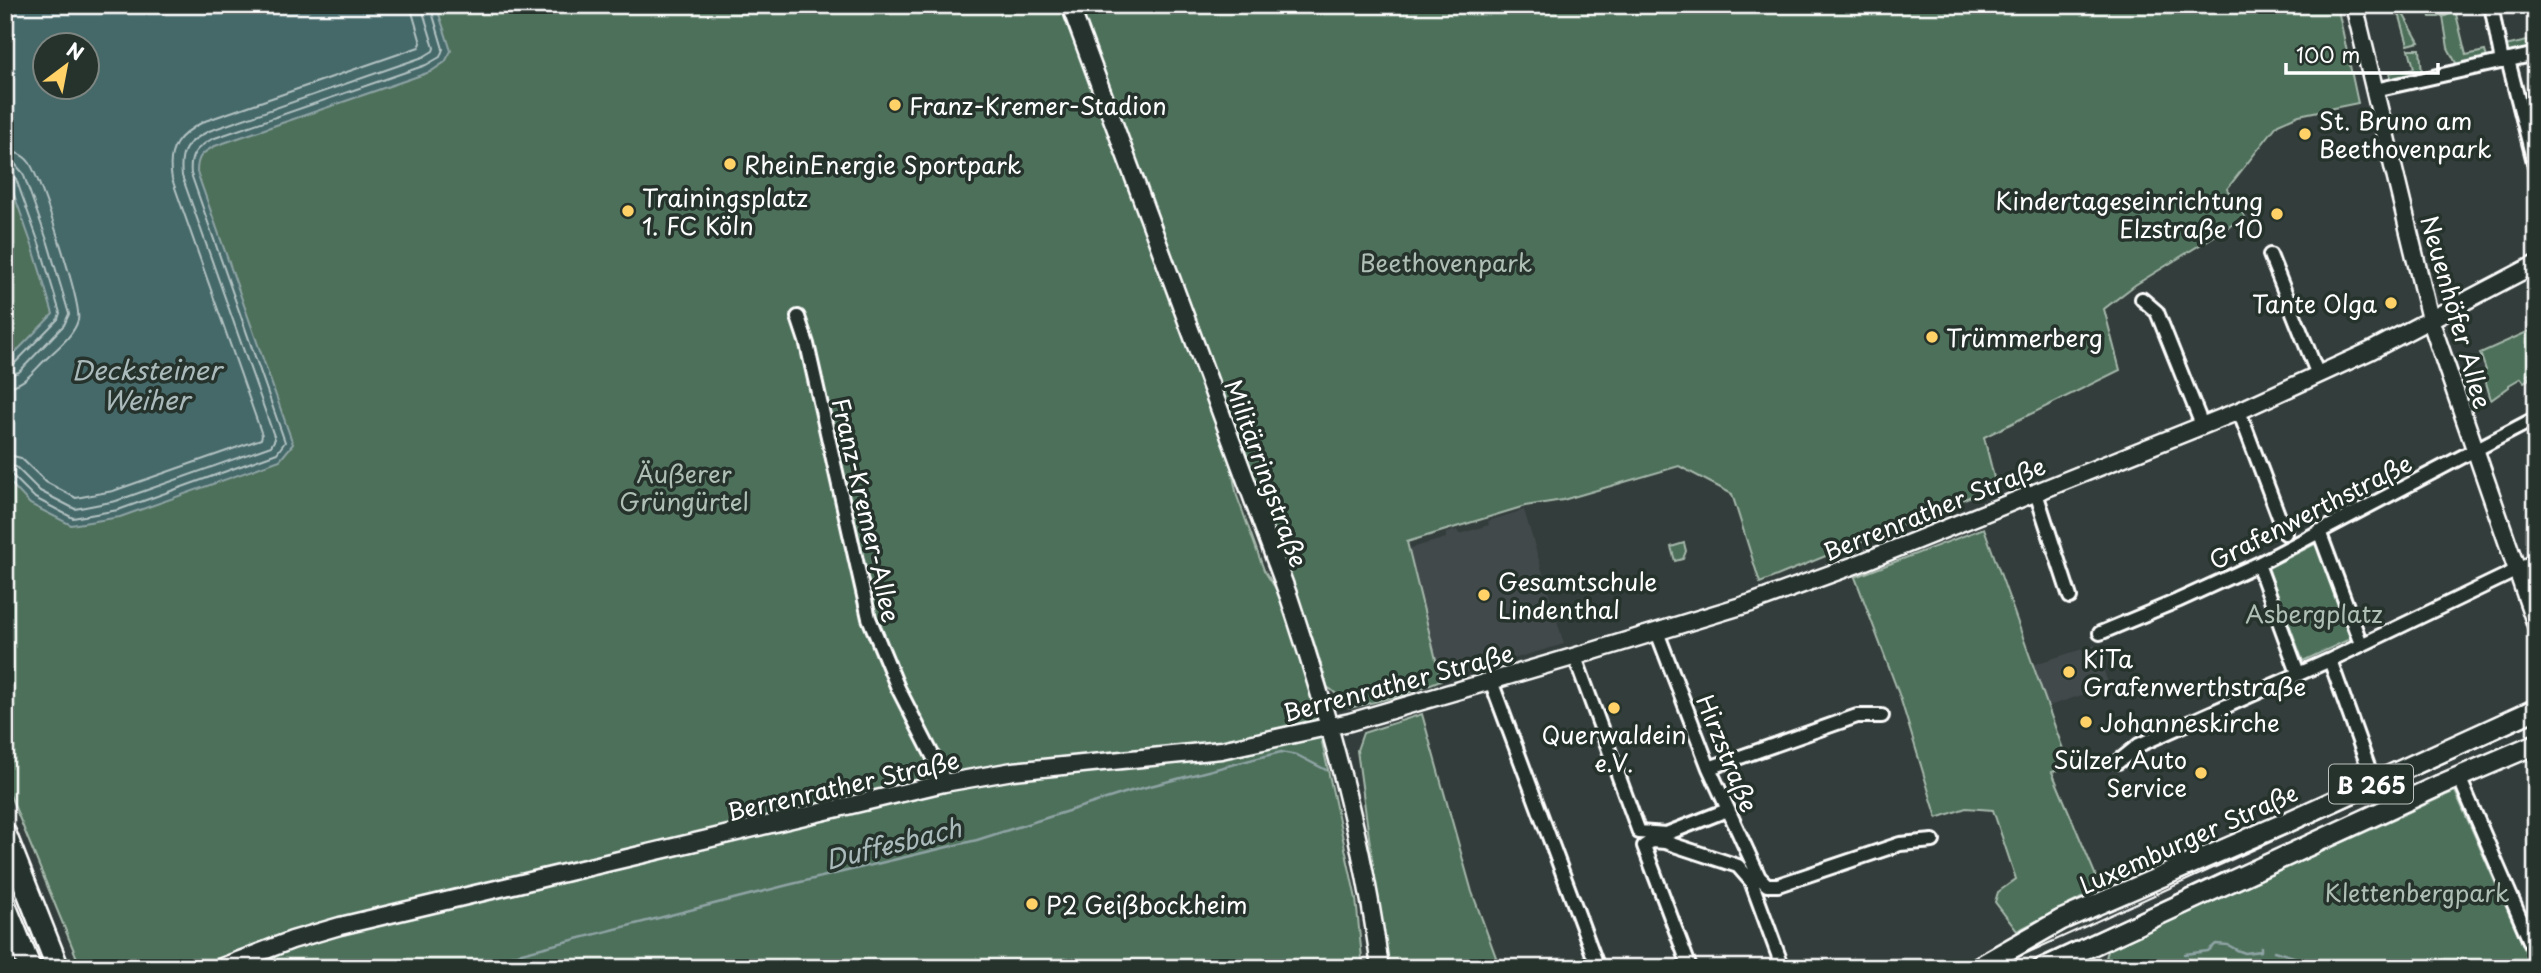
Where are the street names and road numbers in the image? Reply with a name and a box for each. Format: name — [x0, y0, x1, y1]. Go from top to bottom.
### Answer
street label: Neuenhöfer Allee — [2412, 211, 2502, 413]
street label: Militärringstraße — [1216, 374, 1318, 572]
street label: Franz-Kremer-Allee — [824, 394, 910, 626]
street label: Grafenwerthstraße — [2202, 444, 2418, 578]
street label: Berrenrather Straße — [1817, 447, 2051, 569]
street label: Berrenrather Straße — [1279, 634, 1517, 730]
street label: Hirzstraße — [1688, 689, 1768, 817]
street label: Berrenrather Straße — [723, 741, 963, 829]
road number: B 265 — [2329, 764, 2413, 804]
street label: Luxemburger Straße — [2073, 774, 2303, 902]

